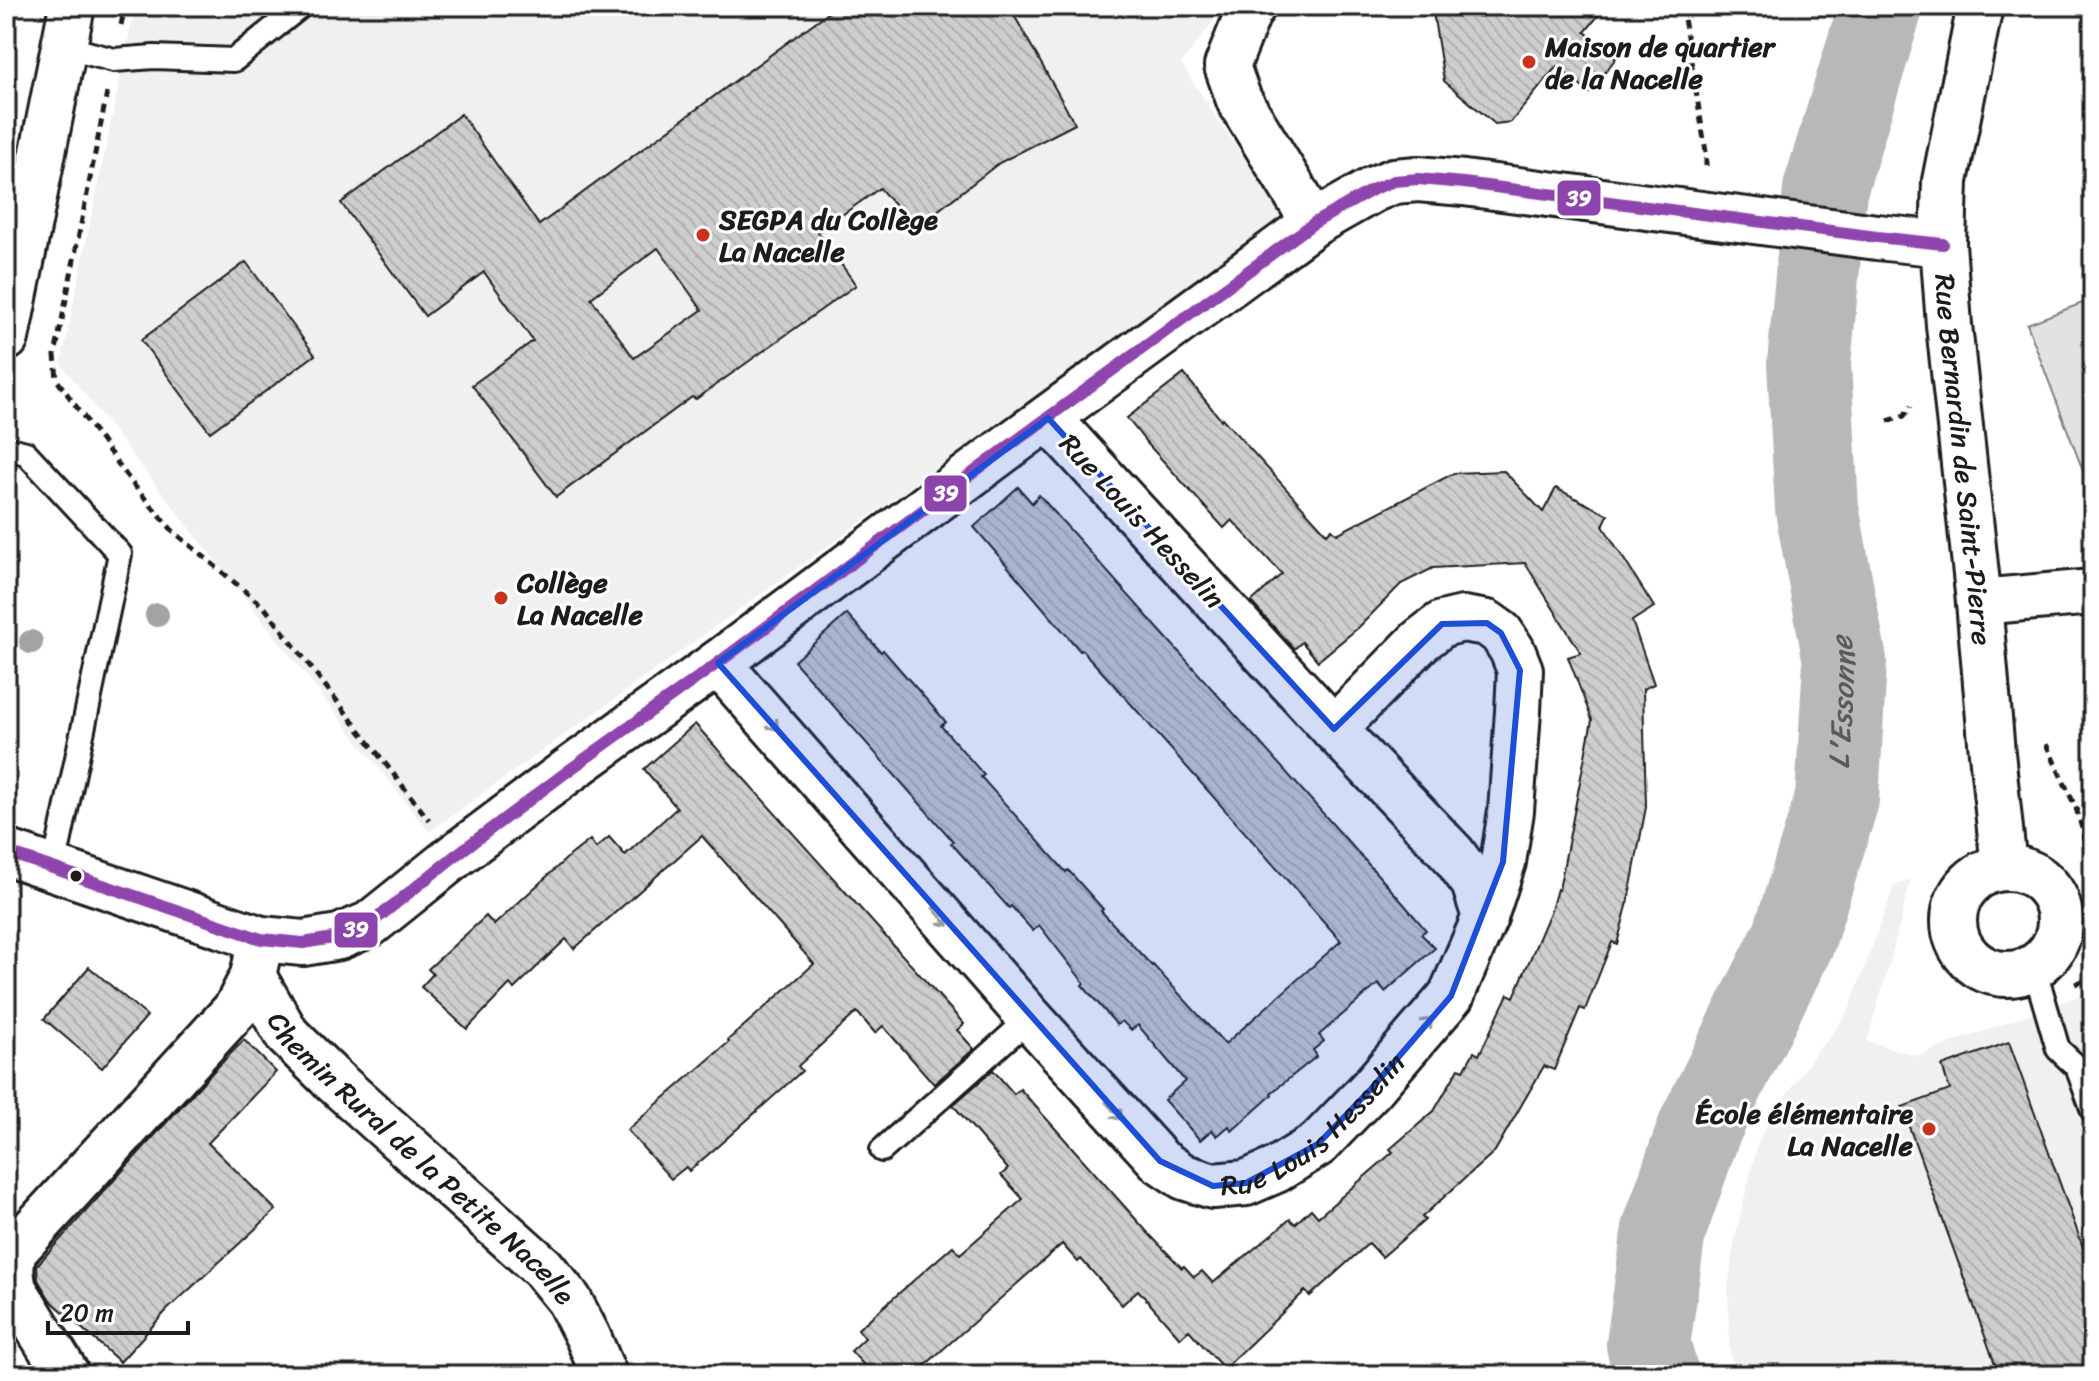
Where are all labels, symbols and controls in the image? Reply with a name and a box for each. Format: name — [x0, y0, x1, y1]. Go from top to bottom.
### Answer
place label: Maison de quartier de la Nacelle — [1544, 22, 1777, 103]
marker: Maison de quartier de la Nacelle — [1520, 53, 1538, 71]
line badge: 39 — [1556, 179, 1602, 217]
text: 39 — [1565, 179, 1592, 218]
place label: SEGPA du Collège La Nacelle — [718, 195, 938, 276]
marker: SEGPA du Collège La Nacelle — [694, 226, 712, 244]
street label: Rue Bernardin de Saint-Pierre — [1921, 272, 2007, 647]
street label: Rue Louis Hesselin — [1047, 422, 1237, 620]
line badge: 39 — [923, 474, 968, 513]
text: 39 — [932, 474, 959, 513]
place label: Collège La Nacelle — [516, 558, 643, 639]
marker: Collège La Nacelle — [492, 589, 510, 607]
water label: L'Essonne — [1812, 629, 1873, 770]
one-way arrow — [760, 711, 778, 731]
unlabelled marker — [68, 868, 84, 884]
one-way arrow — [932, 906, 950, 926]
text: 39 — [342, 910, 369, 949]
line badge: 39 — [333, 911, 379, 949]
street label: Chemin Rural de la Petite Nacelle — [254, 1002, 588, 1316]
one-way arrow — [1415, 1018, 1433, 1038]
street label: Rue Louis Hesselin — [1218, 1041, 1417, 1210]
place label: École élémentaire La Nacelle — [1695, 1089, 1914, 1170]
one-way arrow — [1105, 1100, 1123, 1120]
marker: École élémentaire La Nacelle — [1920, 1120, 1938, 1138]
scale bar — [48, 1285, 188, 1335]
text: 20 m — [60, 1292, 114, 1334]

